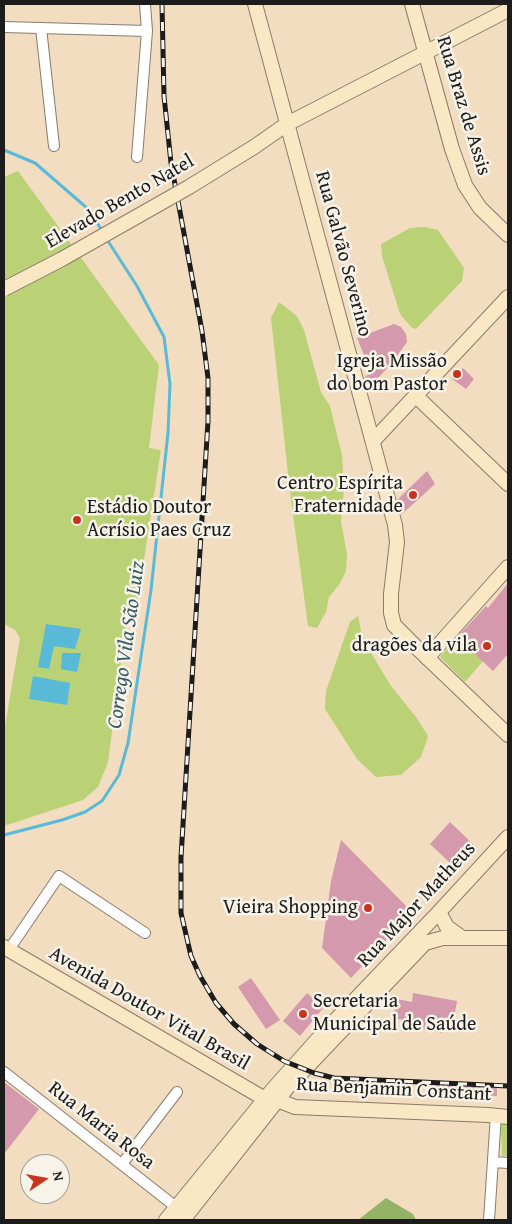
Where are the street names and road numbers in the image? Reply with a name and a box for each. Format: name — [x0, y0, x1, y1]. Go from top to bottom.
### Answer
street label: Rua Braz de Assis — [430, 34, 496, 178]
street label: Elevado Bento Natel — [41, 150, 199, 254]
street label: Rua Galvão Severino — [309, 169, 377, 339]
street label: Rua Major Matheus — [353, 837, 481, 973]
street label: Avenida Doutor Vital Brasil — [44, 942, 254, 1076]
street label: Rua Benjamin Constant — [296, 1073, 492, 1107]
street label: Rua Maria Rosa — [43, 1077, 159, 1175]

